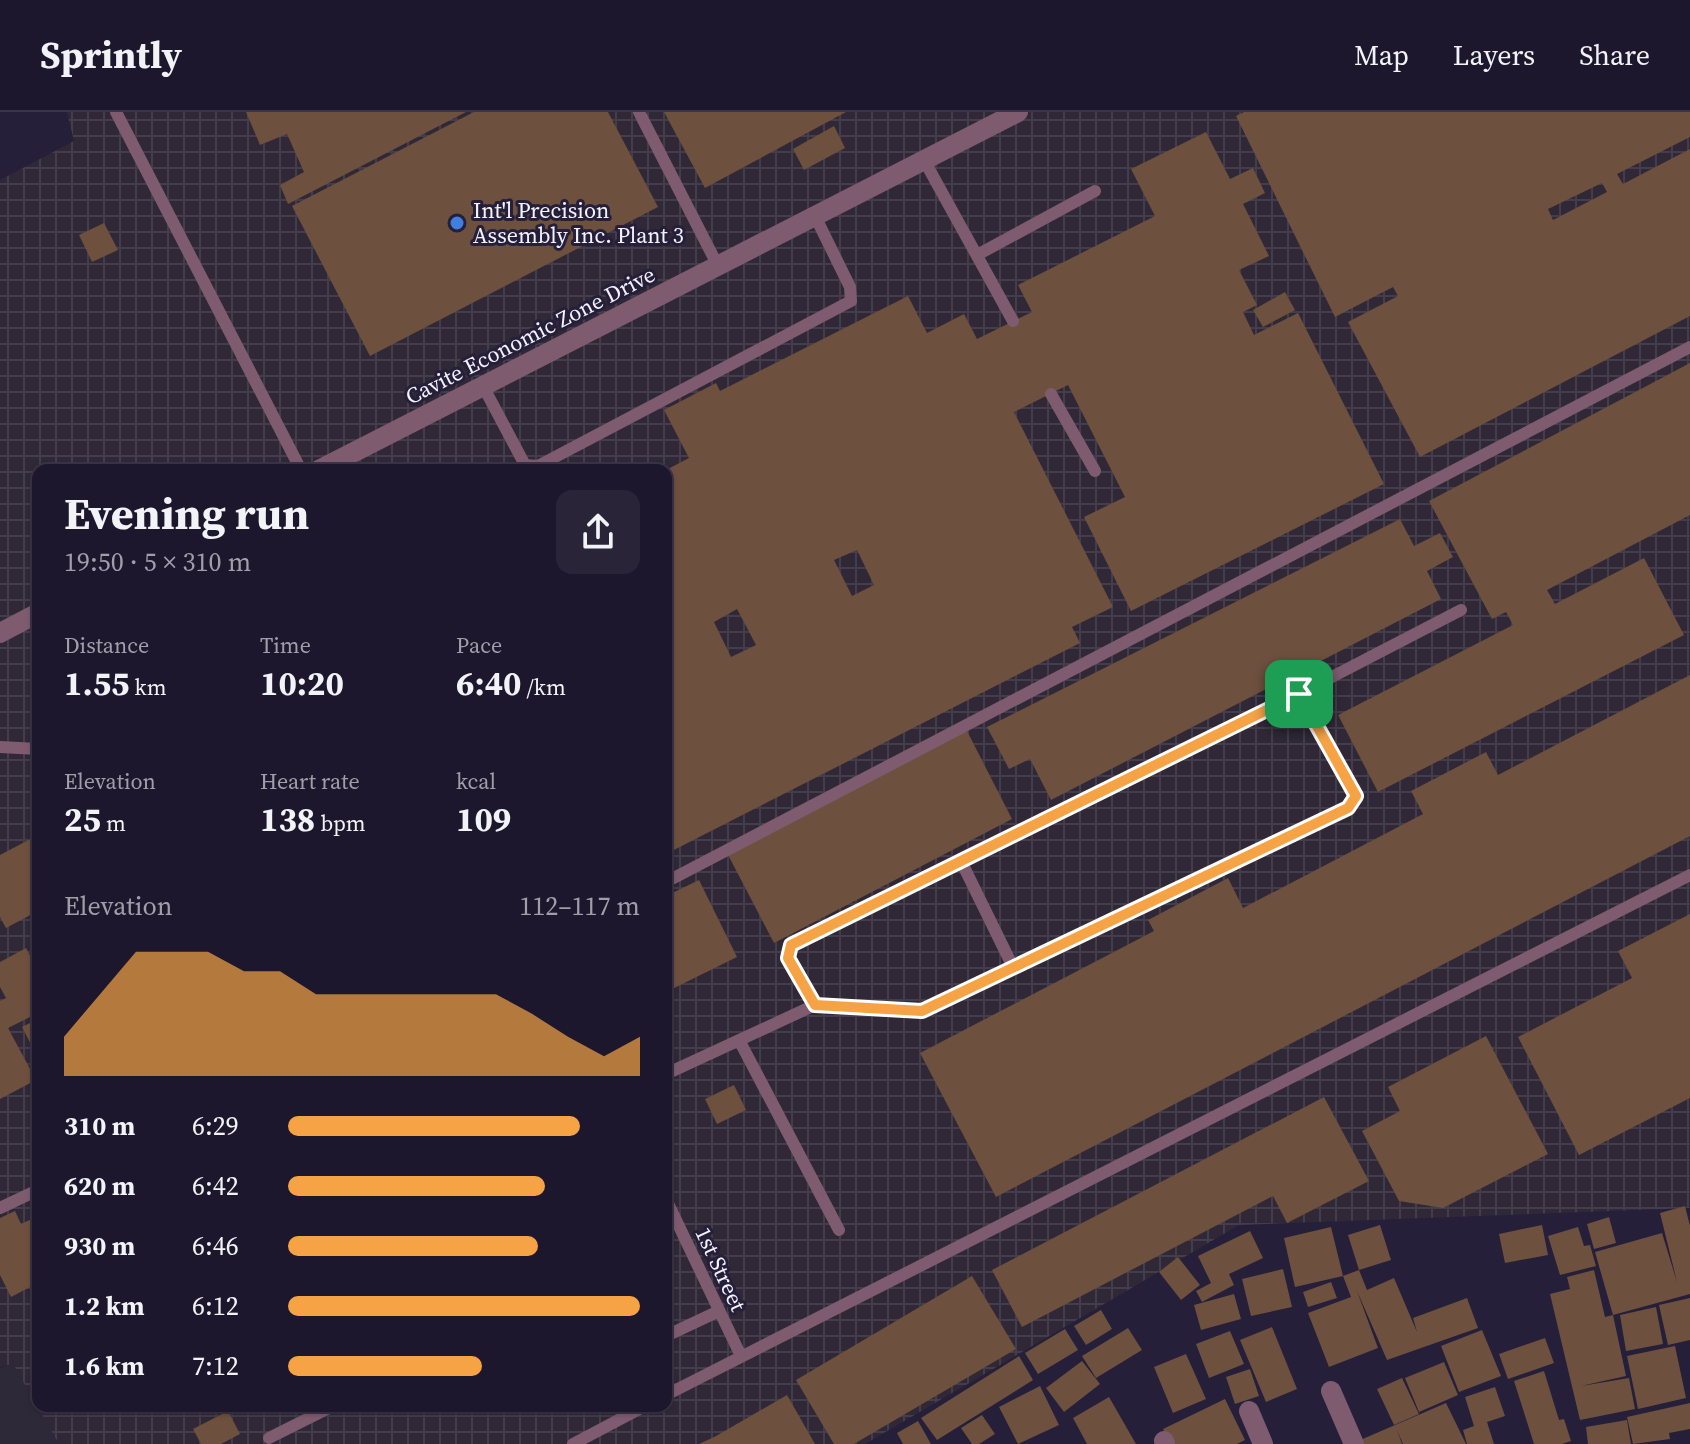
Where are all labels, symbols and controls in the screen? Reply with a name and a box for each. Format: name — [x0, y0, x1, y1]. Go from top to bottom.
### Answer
text: Sprintly — [40, 29, 182, 81]
text: Map — [1354, 36, 1409, 74]
text: Layers — [1453, 36, 1535, 74]
text: Share — [1579, 36, 1650, 74]
place label: Int'l Precision Assembly Inc. Plant 3 — [473, 195, 684, 250]
marker: Int'l Precision Assembly Inc. Plant 3 — [448, 214, 466, 232]
street label: Cavite Economic Zone Drive — [400, 259, 660, 411]
text: Evening run — [64, 483, 309, 544]
button: share — [556, 490, 640, 574]
text: 19:50 · 5 × 310 m — [64, 544, 251, 580]
text: Distance — [64, 630, 149, 660]
text: Time — [260, 630, 311, 660]
text: Pace — [456, 630, 502, 660]
text: 1.55 — [64, 660, 129, 706]
text: 10:20 — [260, 660, 344, 706]
text: 6:40 — [456, 660, 521, 706]
pin — [1265, 660, 1333, 728]
text: km — [129, 672, 166, 702]
text: /km — [521, 672, 566, 702]
icon: arrive — [1277, 672, 1321, 716]
text: Elevation — [64, 766, 156, 796]
text: Heart rate — [260, 766, 360, 796]
text: kcal — [456, 766, 496, 796]
text: 25 — [64, 796, 101, 842]
text: 138 — [260, 796, 315, 842]
text: 109 — [456, 796, 511, 842]
text: m — [101, 808, 126, 838]
text: bpm — [315, 808, 366, 838]
text: Elevation — [64, 888, 173, 924]
text: 112–117 m — [519, 888, 640, 924]
text: 310 m — [64, 1108, 135, 1144]
text: 6:29 — [192, 1108, 239, 1144]
text: 620 m — [64, 1168, 135, 1204]
text: 6:42 — [192, 1168, 239, 1204]
street label: 1st Street — [688, 1222, 754, 1317]
text: 930 m — [64, 1228, 135, 1264]
text: 6:46 — [192, 1228, 239, 1264]
text: 1.2 km — [64, 1288, 145, 1324]
text: 6:12 — [192, 1288, 239, 1324]
text: 1.6 km — [64, 1348, 145, 1384]
text: 7:12 — [192, 1348, 239, 1384]

